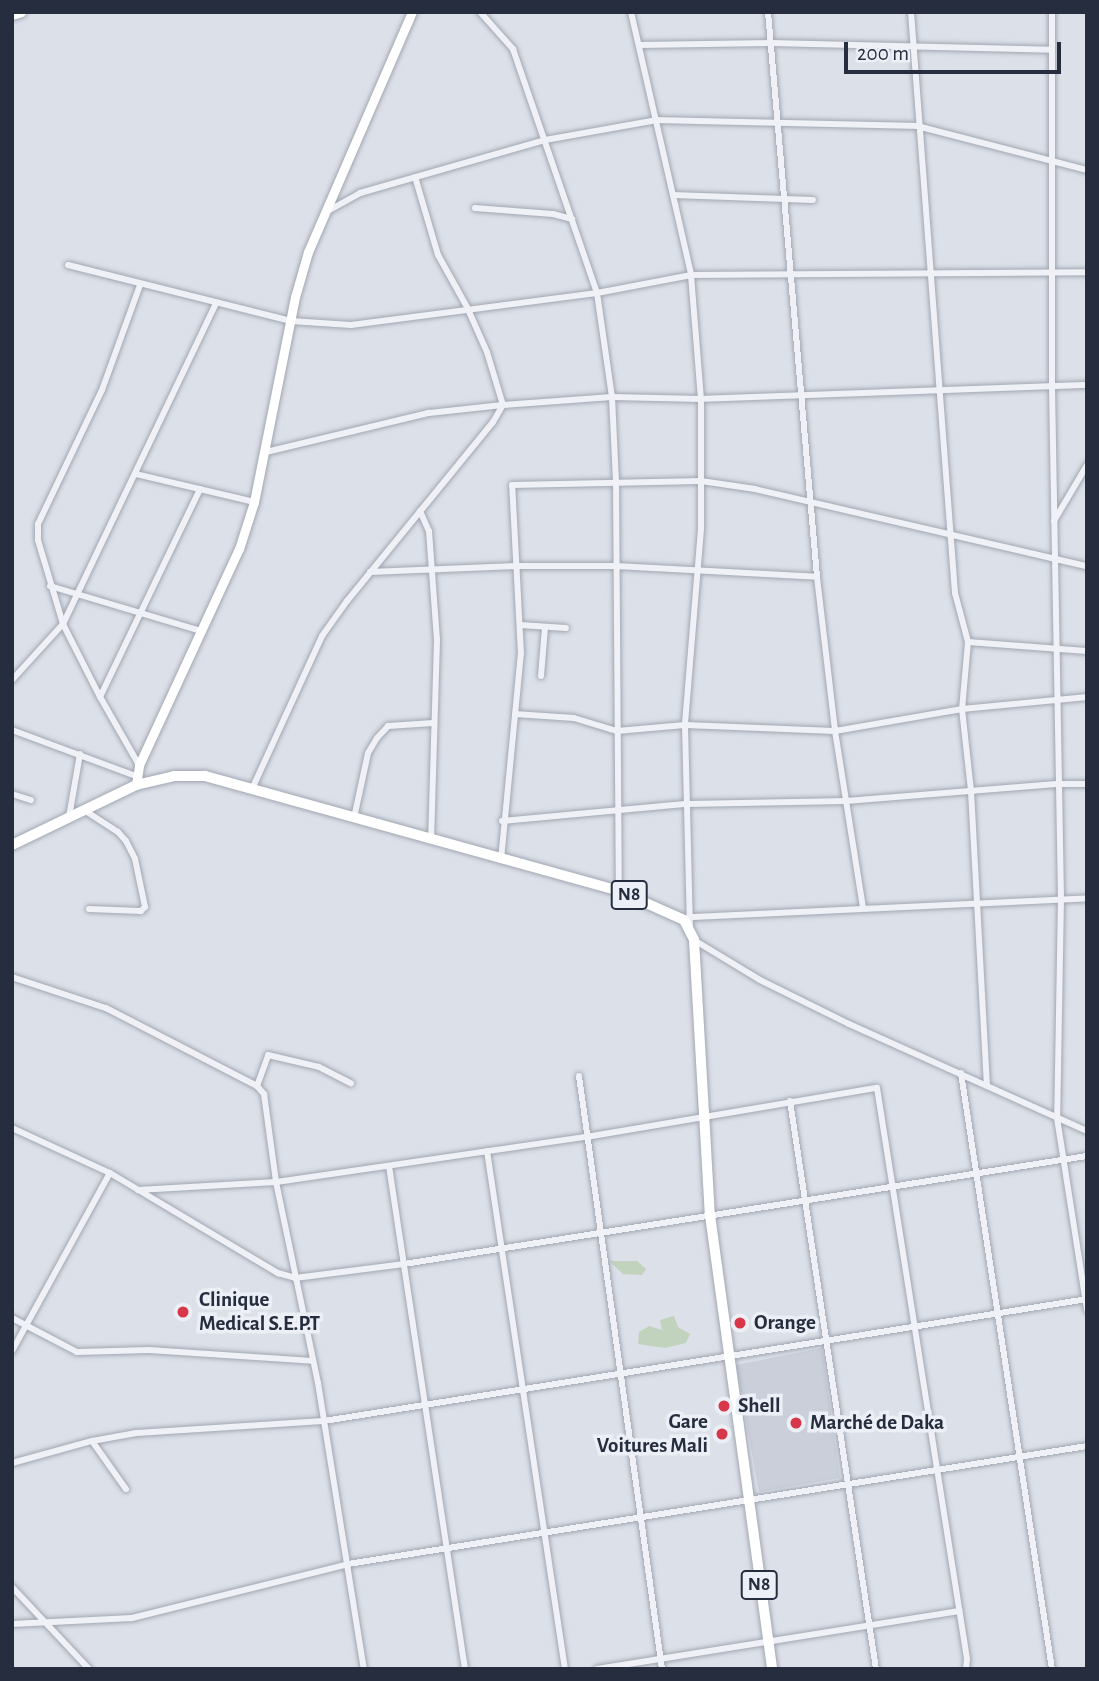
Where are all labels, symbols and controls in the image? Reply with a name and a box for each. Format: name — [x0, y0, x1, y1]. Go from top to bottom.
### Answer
scale bar — [847, 28, 1064, 72]
text: 200 m — [857, 43, 909, 64]
road number: N8 — [610, 880, 648, 911]
place label: Clinique Medical S.E.P.T — [199, 1287, 320, 1337]
marker: Clinique Medical S.E.P.T — [173, 1302, 193, 1322]
place label: Orange — [754, 1310, 816, 1336]
marker: Orange — [732, 1315, 748, 1331]
place label: Shell — [738, 1393, 780, 1419]
marker: Shell — [716, 1398, 732, 1414]
place label: Gare Voitures Mali — [597, 1409, 708, 1459]
place label: Marché de Daka — [810, 1410, 944, 1436]
marker: Marché de Daka — [788, 1415, 804, 1431]
marker: Gare Voitures Mali — [714, 1426, 730, 1442]
road number: N8 — [740, 1569, 778, 1600]

